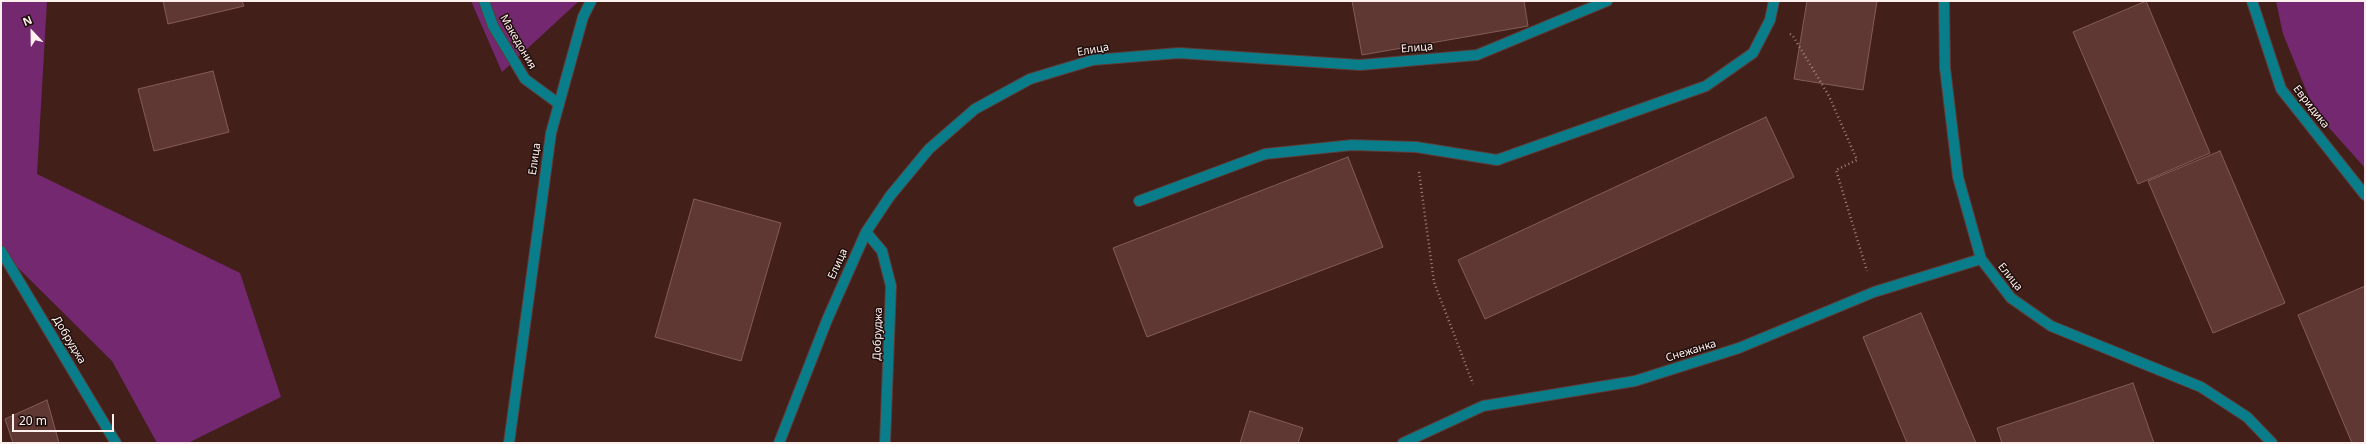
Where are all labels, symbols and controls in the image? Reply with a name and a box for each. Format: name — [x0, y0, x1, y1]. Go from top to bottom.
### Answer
north arrow — [12, 12, 52, 52]
text: N — [20, 12, 34, 29]
street label: Македония — [497, 12, 539, 72]
street label: Елица — [1400, 40, 1434, 56]
street label: Елица — [1076, 41, 1110, 59]
street label: Евридика — [2290, 83, 2332, 131]
street label: Елица — [526, 142, 544, 176]
street label: Елица — [825, 247, 851, 281]
street label: Елица — [1995, 260, 2025, 294]
street label: Добруджа — [870, 307, 886, 361]
street label: Добруджа — [50, 314, 88, 366]
street label: Снежанка — [1664, 337, 1718, 365]
scale bar — [14, 406, 116, 432]
text: 20 m — [19, 412, 47, 429]

